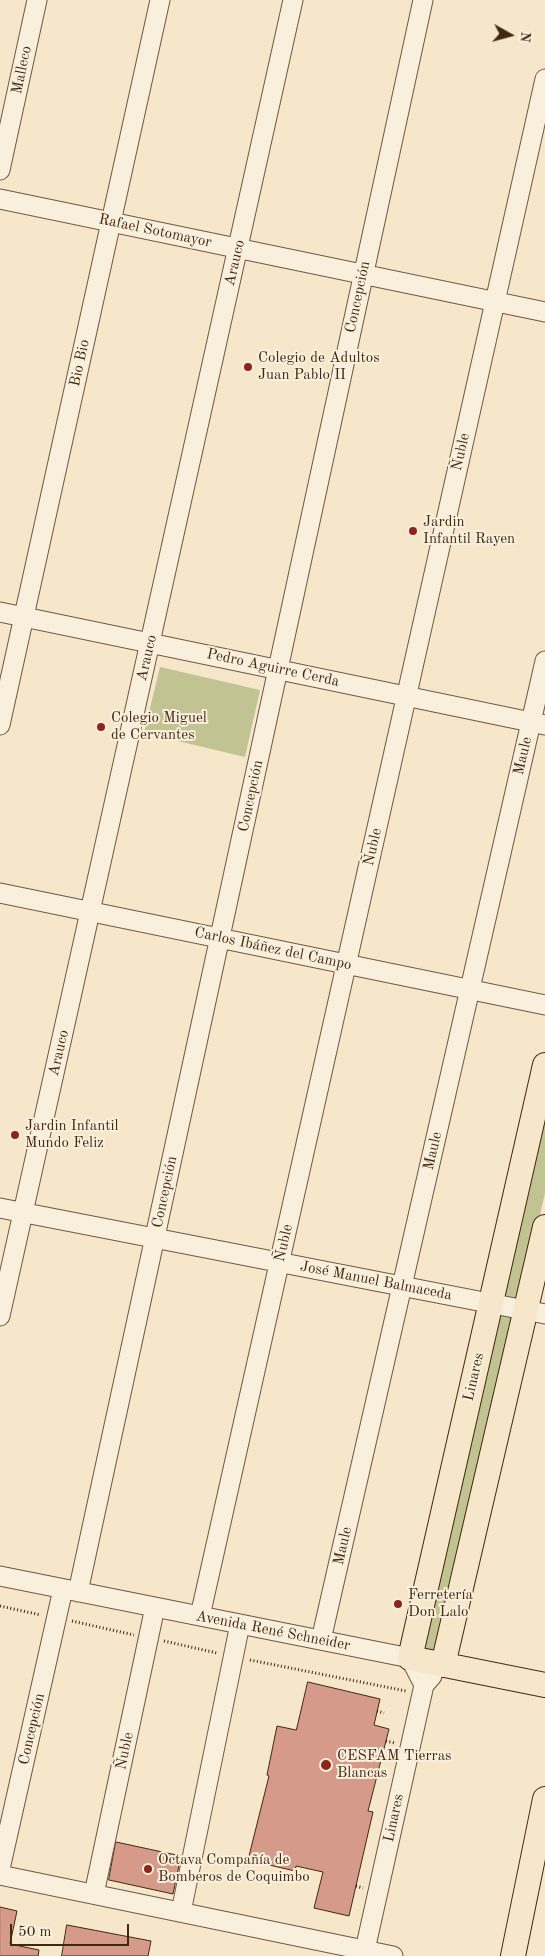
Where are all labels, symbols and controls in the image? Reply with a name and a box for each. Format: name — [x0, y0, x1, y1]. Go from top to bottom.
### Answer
north arrow — [485, 10, 535, 60]
text: N — [517, 31, 532, 43]
street label: Malleco — [8, 44, 36, 96]
street label: Rafael Sotomayor — [97, 210, 213, 252]
street label: Arauco — [221, 238, 249, 288]
street label: Concepción — [342, 259, 374, 335]
street label: Bio Bio — [66, 338, 94, 388]
place label: Colegio de Adultos Juan Pablo II — [258, 349, 380, 384]
marker: Colegio de Adultos Juan Pablo II — [242, 361, 254, 373]
street label: Ñuble — [448, 431, 474, 473]
place label: Jardin Infantil Rayen — [423, 513, 515, 548]
marker: Jardin Infantil Rayen — [407, 525, 419, 537]
street label: Arauco — [133, 633, 161, 683]
street label: Pedro Aguirre Cerda — [205, 645, 341, 691]
place label: Colegio Miguel de Cervantes — [111, 709, 207, 744]
marker: Colegio Miguel de Cervantes — [95, 721, 107, 733]
street label: Maule — [510, 735, 536, 777]
street label: Concepción — [235, 758, 267, 834]
street label: Ñuble — [360, 826, 386, 868]
street label: Carlos Ibáñez del Campo — [193, 924, 353, 974]
street label: Arauco — [45, 1028, 73, 1078]
place label: Jardin Infantil Mundo Feliz — [25, 1117, 119, 1152]
marker: Jardin Infantil Mundo Feliz — [9, 1129, 21, 1141]
street label: Maule — [420, 1130, 446, 1172]
street label: Concepción — [149, 1154, 181, 1230]
street label: Ñuble — [271, 1222, 297, 1264]
street label: José Manuel Balmaceda — [299, 1257, 453, 1305]
street label: Linares — [460, 1351, 488, 1403]
street label: Maule — [330, 1525, 356, 1567]
place label: Ferretería Don Lalo — [408, 1586, 473, 1621]
marker: Ferretería Don Lalo — [392, 1598, 404, 1610]
street label: Avenida René Schneider — [194, 1607, 352, 1655]
street label: Concepción — [15, 1691, 49, 1767]
street label: Ñuble — [112, 1730, 138, 1772]
place label: CESFAM Tierras Blancas — [337, 1747, 452, 1782]
marker: CESFAM Tierras Blancas — [319, 1758, 333, 1772]
street label: Linares — [380, 1792, 408, 1844]
place label: Octava Compañía de Bomberos de Coquimbo — [158, 1851, 310, 1886]
marker: Octava Compañía de Bomberos de Coquimbo — [142, 1863, 154, 1875]
scale bar — [12, 1914, 131, 1946]
text: 50 m — [18, 1925, 52, 1940]

